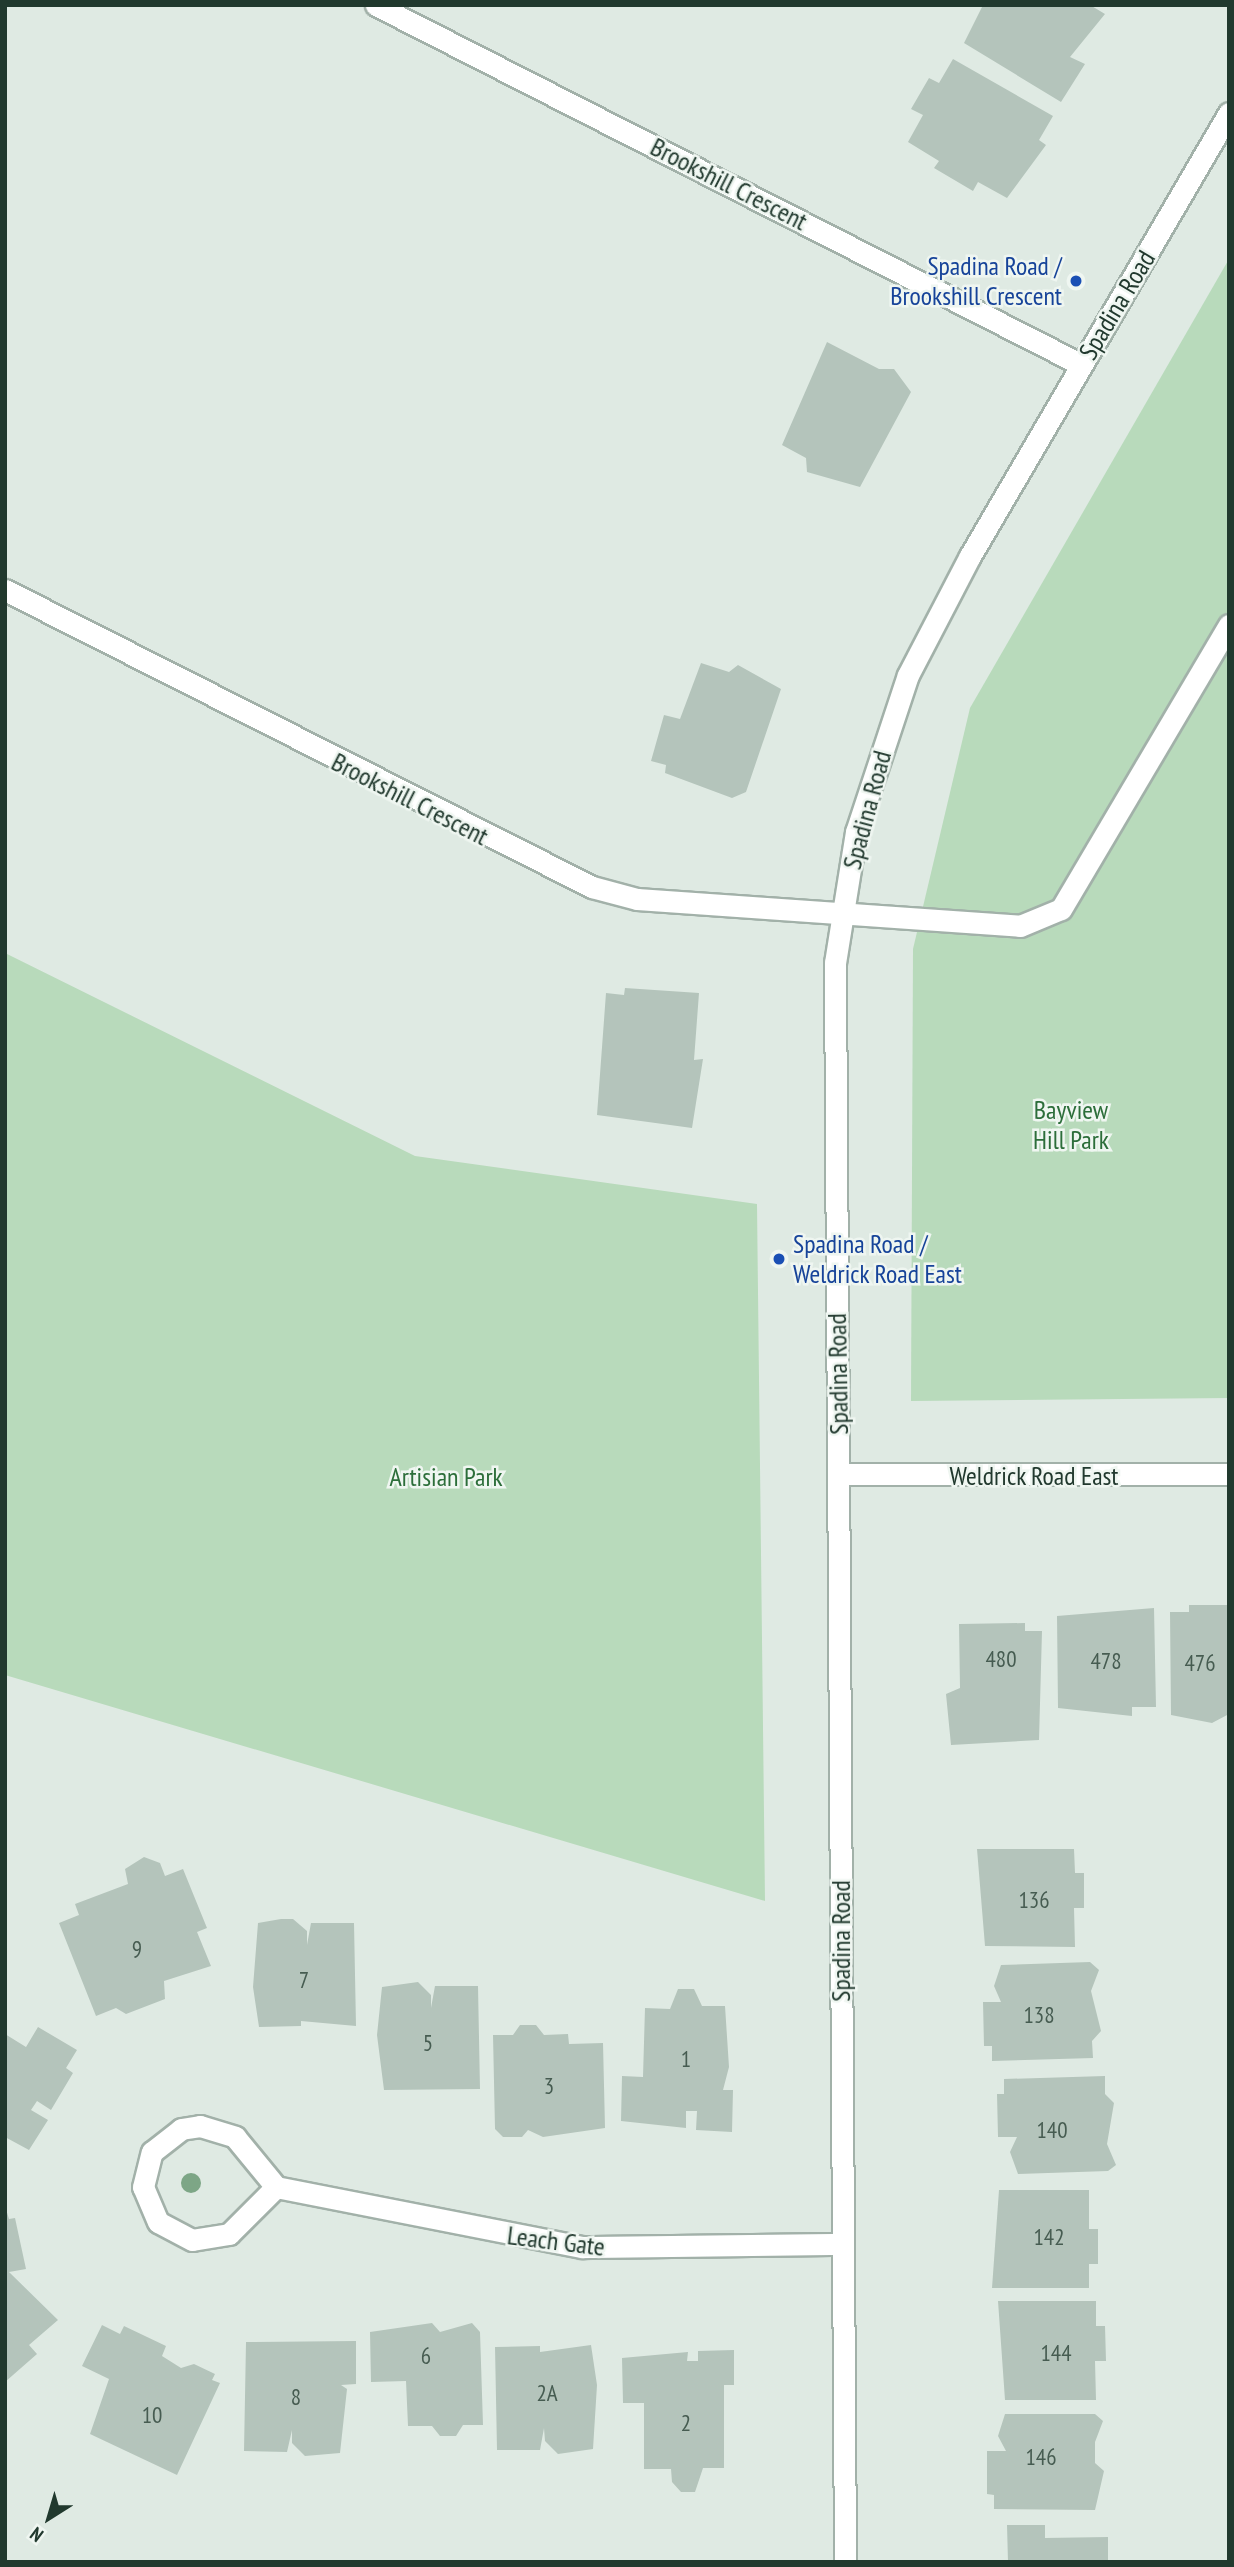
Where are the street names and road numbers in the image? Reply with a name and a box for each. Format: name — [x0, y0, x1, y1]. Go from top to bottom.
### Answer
street label: Brookshill Crescent — [645, 131, 813, 237]
street label: Spadina Road — [1072, 245, 1162, 365]
street label: Brookshill Crescent — [326, 746, 494, 852]
street label: Spadina Road — [836, 747, 898, 873]
street label: Spadina Road — [821, 1313, 855, 1435]
street label: Weldrick Road East — [949, 1460, 1119, 1492]
street label: Spadina Road — [825, 1880, 857, 2002]
street label: Leach Gate — [506, 2220, 606, 2262]

